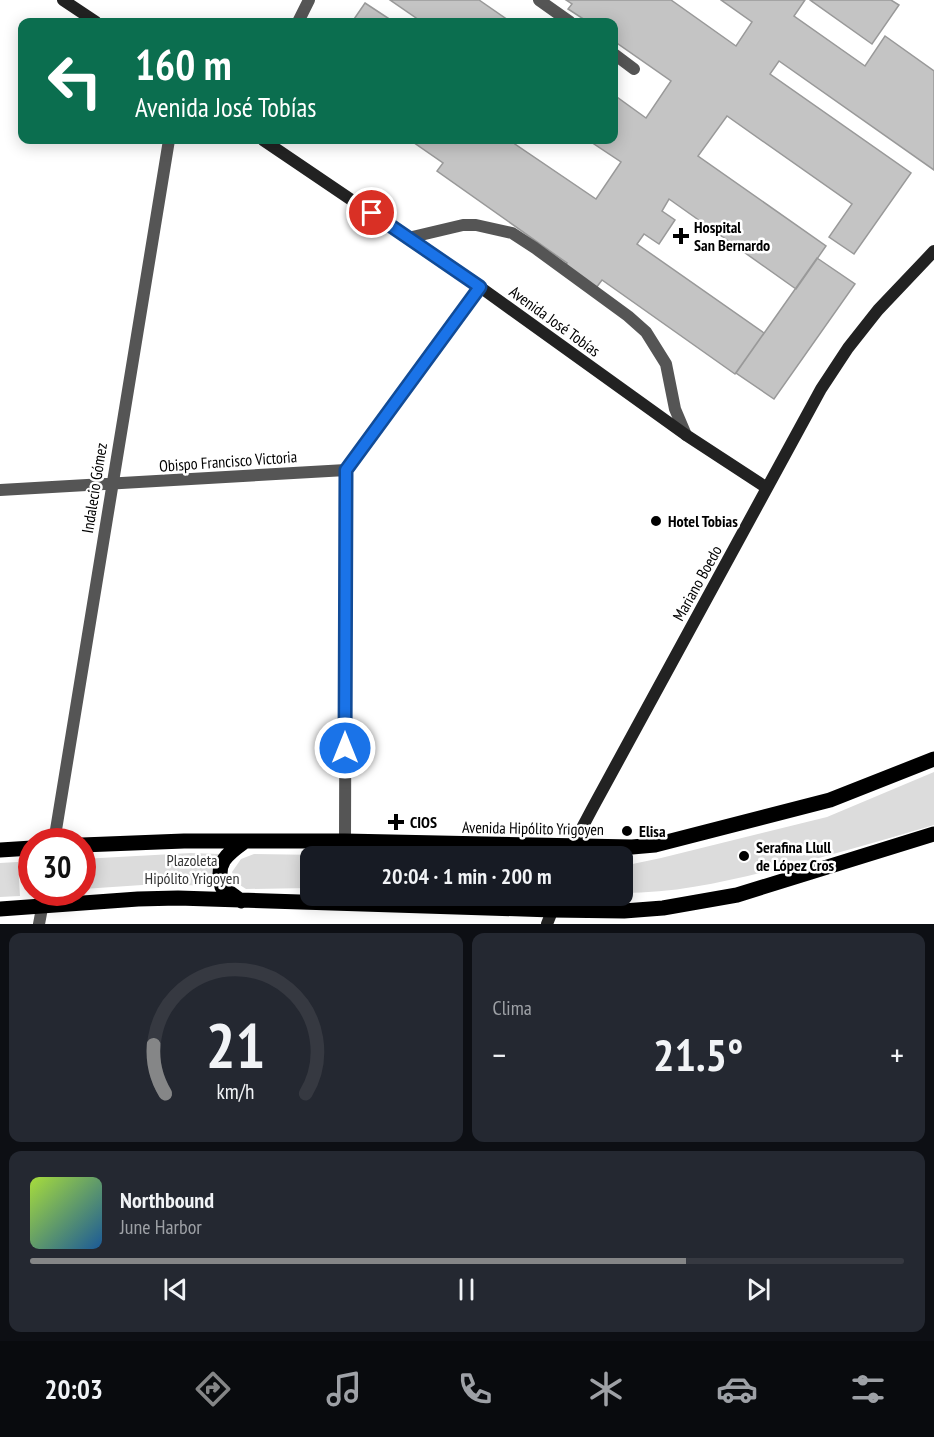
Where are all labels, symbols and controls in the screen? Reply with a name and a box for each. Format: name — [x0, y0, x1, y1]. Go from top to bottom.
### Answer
text: 160 m — [135, 37, 232, 92]
icon: left — [36, 42, 114, 120]
text: Avenida José Tobías — [135, 90, 316, 124]
pin — [346, 187, 397, 238]
icon: arrive — [355, 196, 388, 229]
place label: Hospital San Bernardo — [694, 217, 770, 255]
marker: Hospital San Bernardo — [672, 227, 690, 245]
street label: Avenida José Tobías — [506, 281, 604, 361]
street label: Indalecio Gómez — [77, 441, 111, 535]
street label: Obispo Francisco Victoria — [158, 446, 298, 476]
place label: Hotel Tobias — [668, 511, 738, 531]
marker: Hotel Tobias — [649, 514, 663, 528]
street label: Mariano Boedo — [668, 542, 726, 624]
position arrow — [313, 716, 377, 780]
place label: CIOS — [410, 812, 437, 832]
marker: CIOS — [387, 813, 405, 831]
street label: Avenida Hipólito Yrigoyen — [462, 817, 604, 839]
place label: Elisa — [639, 821, 666, 841]
marker: Elisa — [620, 824, 634, 838]
speed limit sign: 30 — [18, 828, 96, 906]
place label: Serafina Llull de López Cros — [756, 837, 835, 875]
marker: Serafina Llull de López Cros — [737, 849, 751, 863]
park label: Plazoleta Hipólito Yrigoyen — [145, 850, 239, 888]
text: 20:04 · 1 min · 200 m — [381, 862, 552, 890]
text: Clima — [493, 995, 532, 1021]
text: 21 — [206, 1004, 266, 1085]
text: 21.5° — [653, 1025, 743, 1083]
text: − — [493, 1033, 506, 1076]
text: + — [890, 1033, 904, 1076]
text: km/h — [217, 1078, 255, 1106]
text: Northbound — [120, 1186, 214, 1214]
text: June Harbor — [120, 1214, 202, 1240]
icon: previous — [159, 1273, 192, 1306]
icon: pause — [450, 1273, 483, 1306]
icon: next — [742, 1273, 775, 1306]
icon: directions — [192, 1368, 234, 1410]
icon: music — [323, 1368, 365, 1410]
icon: phone — [454, 1368, 496, 1410]
icon: climate — [585, 1368, 627, 1410]
icon: car — [716, 1368, 758, 1410]
icon: filters — [847, 1368, 889, 1410]
text: 20:03 — [45, 1372, 103, 1406]

